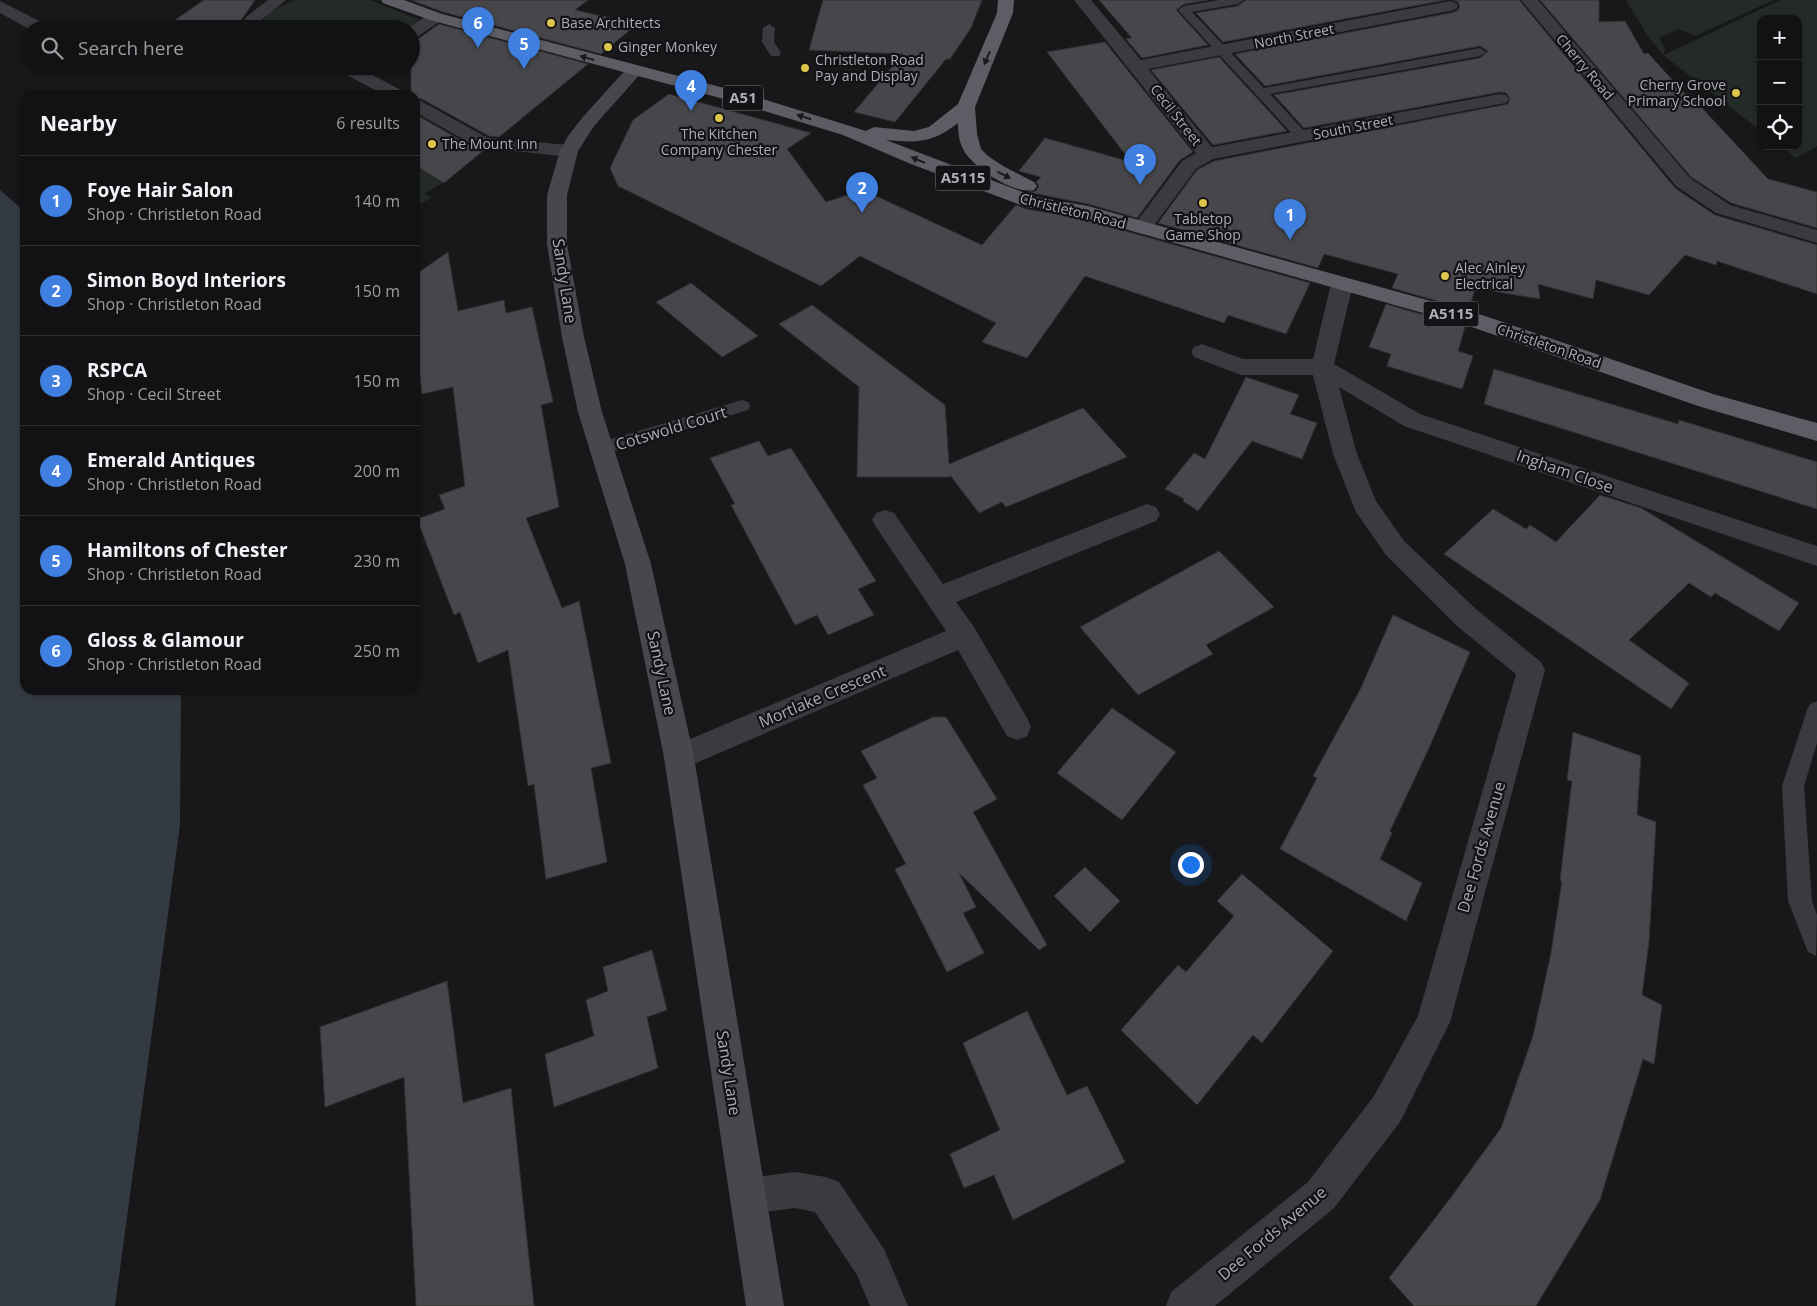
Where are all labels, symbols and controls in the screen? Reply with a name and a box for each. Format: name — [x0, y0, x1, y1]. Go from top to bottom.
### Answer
pin: 6 — [462, 7, 494, 48]
place label: Base Architects — [561, 13, 661, 32]
map controls — [1757, 15, 1802, 150]
button: + — [1757, 15, 1802, 60]
marker: Base Architects — [545, 17, 557, 29]
street label: North Street — [1252, 18, 1335, 53]
search box — [20, 20, 420, 75]
pin: 5 — [508, 28, 540, 69]
street label: Cherry Road — [1552, 30, 1619, 104]
icon: search — [38, 34, 66, 62]
text: Search here — [78, 35, 184, 61]
place label: Ginger Monkey — [618, 37, 718, 56]
marker: Ginger Monkey — [602, 41, 614, 53]
place label: Christleton Road Pay and Display — [815, 50, 924, 85]
one-way arrow — [982, 51, 990, 65]
one-way arrow — [580, 53, 595, 61]
button: − — [1757, 60, 1802, 105]
marker: Christleton Road Pay and Display — [799, 62, 811, 74]
pin: 4 — [675, 70, 707, 111]
place label: Cherry Grove Primary School — [1628, 75, 1726, 110]
street label: Cecil Street — [1146, 80, 1206, 149]
road number: A51 — [723, 86, 763, 110]
marker: Cherry Grove Primary School — [1730, 87, 1742, 99]
button: locate — [1757, 105, 1802, 150]
text: Nearby — [40, 109, 117, 137]
street label: South Street — [1311, 109, 1394, 144]
text: 6 results — [336, 112, 400, 134]
marker: The Kitchen Company Chester — [713, 112, 725, 124]
one-way arrow — [796, 112, 811, 120]
place label: The Kitchen Company Chester — [661, 124, 777, 159]
place label: The Mount Inn — [442, 134, 538, 153]
marker: The Mount Inn — [426, 138, 438, 150]
pin: 3 — [1124, 144, 1156, 185]
one-way arrow — [910, 156, 925, 164]
road number: A5115 — [936, 166, 990, 190]
one-way arrow — [996, 170, 1011, 179]
pin: 2 — [846, 172, 878, 213]
text: Foye Hair Salon — [87, 177, 234, 203]
street label: Christleton Road — [1018, 188, 1128, 233]
text: 1 — [51, 190, 61, 212]
text: 140 m — [354, 190, 400, 212]
marker: Tabletop Game Shop — [1197, 197, 1209, 209]
pin: 1 — [1274, 199, 1306, 240]
text: Shop · Christleton Road — [87, 203, 262, 225]
place label: Tabletop Game Shop — [1165, 209, 1241, 244]
street label: Sandy Lane — [547, 237, 583, 325]
place label: Alec Ainley Electrical — [1455, 258, 1526, 293]
text: Simon Boyd Interiors — [87, 267, 286, 293]
marker: Alec Ainley Electrical — [1439, 270, 1451, 282]
text: 2 — [51, 280, 61, 302]
text: 150 m — [354, 280, 400, 302]
text: Shop · Christleton Road — [87, 293, 262, 315]
road number: A5115 — [1424, 302, 1478, 326]
street label: Christleton Road — [1495, 319, 1604, 372]
text: RSPCA — [87, 357, 147, 383]
text: 3 — [51, 370, 61, 392]
text: 150 m — [354, 370, 400, 392]
text: Shop · Cecil Street — [87, 383, 221, 405]
street label: Cotswold Court — [613, 401, 729, 455]
street label: Ingham Close — [1514, 444, 1616, 498]
text: Emerald Antiques — [87, 447, 255, 473]
text: 4 — [51, 460, 61, 482]
text: 200 m — [354, 460, 400, 482]
text: Shop · Christleton Road — [87, 473, 262, 495]
text: Hamiltons of Chester — [87, 537, 288, 563]
text: 5 — [51, 550, 61, 572]
text: 230 m — [354, 550, 400, 572]
text: Shop · Christleton Road — [87, 563, 262, 585]
text: Gloss & Glamour — [87, 627, 244, 653]
street label: Sandy Lane — [642, 629, 682, 717]
text: 6 — [51, 640, 61, 662]
text: 250 m — [354, 640, 400, 662]
text: Shop · Christleton Road — [87, 653, 262, 675]
street label: Mortlake Crescent — [755, 659, 889, 733]
street label: Dee Fords Avenue — [1452, 779, 1510, 915]
your location — [1178, 852, 1204, 878]
street label: Sandy Lane — [711, 1029, 747, 1117]
street label: Dee Fords Avenue — [1213, 1181, 1331, 1285]

